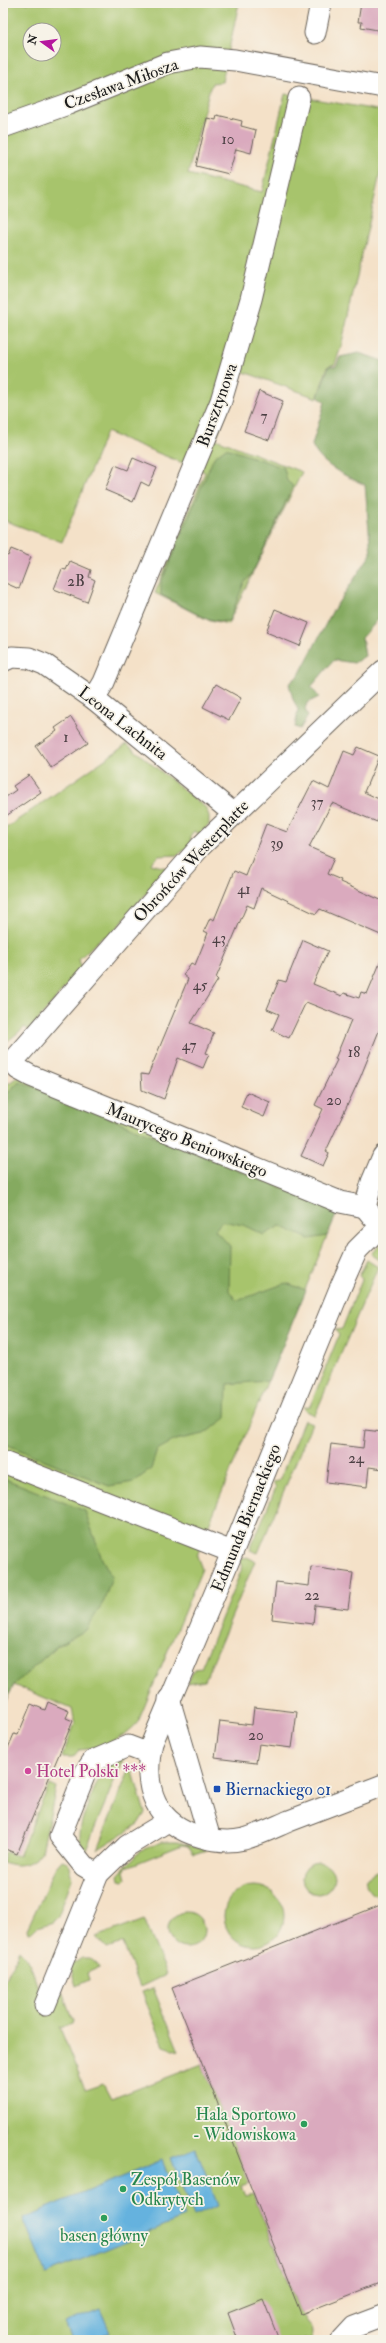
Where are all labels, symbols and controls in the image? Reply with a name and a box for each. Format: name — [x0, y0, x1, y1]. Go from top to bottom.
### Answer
north arrow — [22, 22, 62, 62]
text: N — [25, 32, 41, 47]
street label: Czesława Miłosza — [61, 53, 182, 114]
house number: 10 — [222, 130, 234, 149]
street label: Bursztynowa — [192, 359, 243, 450]
house number: 7 — [261, 407, 268, 426]
house number: 2B — [67, 572, 85, 591]
street label: Leona Lachnita — [74, 682, 173, 765]
house number: 1 — [63, 728, 69, 747]
house number: 37 — [311, 793, 323, 812]
street label: Obrońców Westerplatte — [129, 795, 254, 927]
house number: 39 — [270, 834, 284, 853]
house number: 41 — [237, 880, 251, 899]
house number: 43 — [212, 929, 226, 948]
house number: 45 — [193, 976, 208, 995]
house number: 47 — [182, 1036, 196, 1055]
house number: 18 — [348, 1043, 360, 1062]
house number: 20 — [326, 1091, 342, 1110]
street label: Maurycego Beniowskiego — [103, 1098, 271, 1183]
street label: Edmunda Biernackiego — [207, 1441, 285, 1595]
house number: 24 — [348, 1449, 365, 1468]
house number: 22 — [304, 1586, 320, 1605]
house number: 20 — [248, 1726, 264, 1745]
place label: Hotel Polski *** — [36, 1761, 146, 1782]
marker: Hotel Polski *** — [23, 1766, 33, 1776]
place label: Biernackiego 01 — [225, 1779, 331, 1800]
marker: Biernackiego 01 — [212, 1784, 222, 1794]
place label: Hala Sportowo - Widowiskowa — [193, 2104, 297, 2145]
marker: Hala Sportowo - Widowiskowa — [299, 2119, 309, 2129]
place label: Zespół Basenów Odkrytych — [131, 2169, 240, 2211]
marker: Zespół Basenów Odkrytych — [118, 2184, 128, 2194]
marker: basen główny — [99, 2213, 109, 2223]
place label: basen główny — [60, 2225, 148, 2247]

